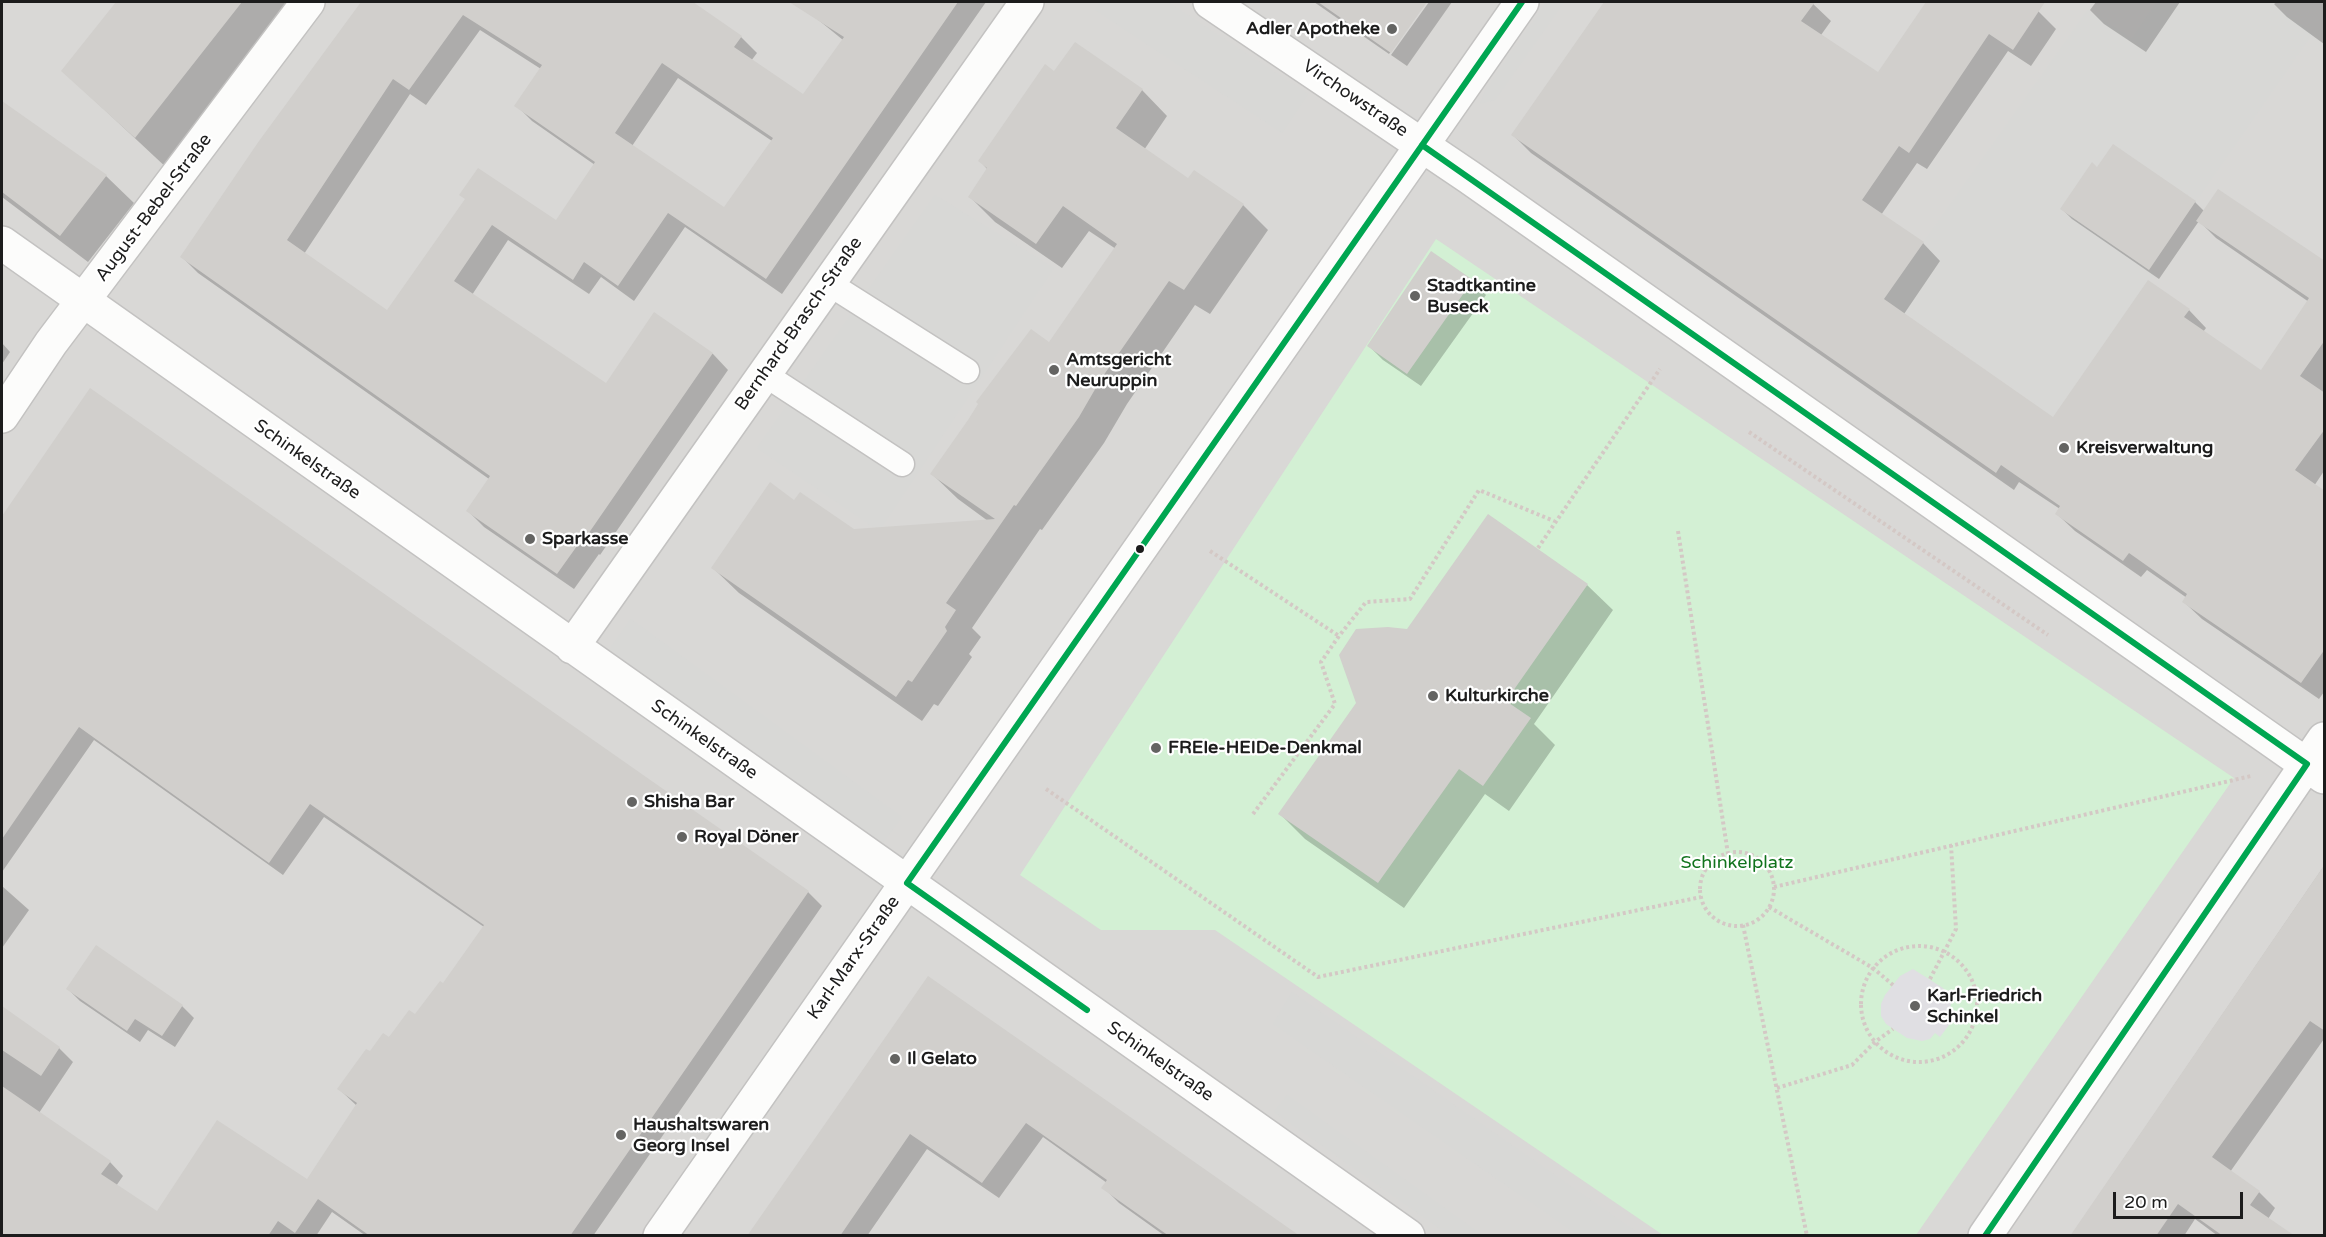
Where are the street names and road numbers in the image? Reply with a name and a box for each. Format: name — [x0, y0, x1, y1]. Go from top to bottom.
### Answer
street label: Virchowstraße — [1298, 56, 1412, 142]
street label: August-Bebel-Straße — [91, 130, 217, 286]
street label: Bernhard-Brasch-Straße — [731, 233, 867, 415]
street label: Schinkelstraße — [250, 415, 364, 505]
street label: Schinkelstraße — [647, 695, 761, 785]
street label: Karl-Marx-Straße — [803, 892, 905, 1024]
street label: Schinkelstraße — [1103, 1017, 1217, 1107]

